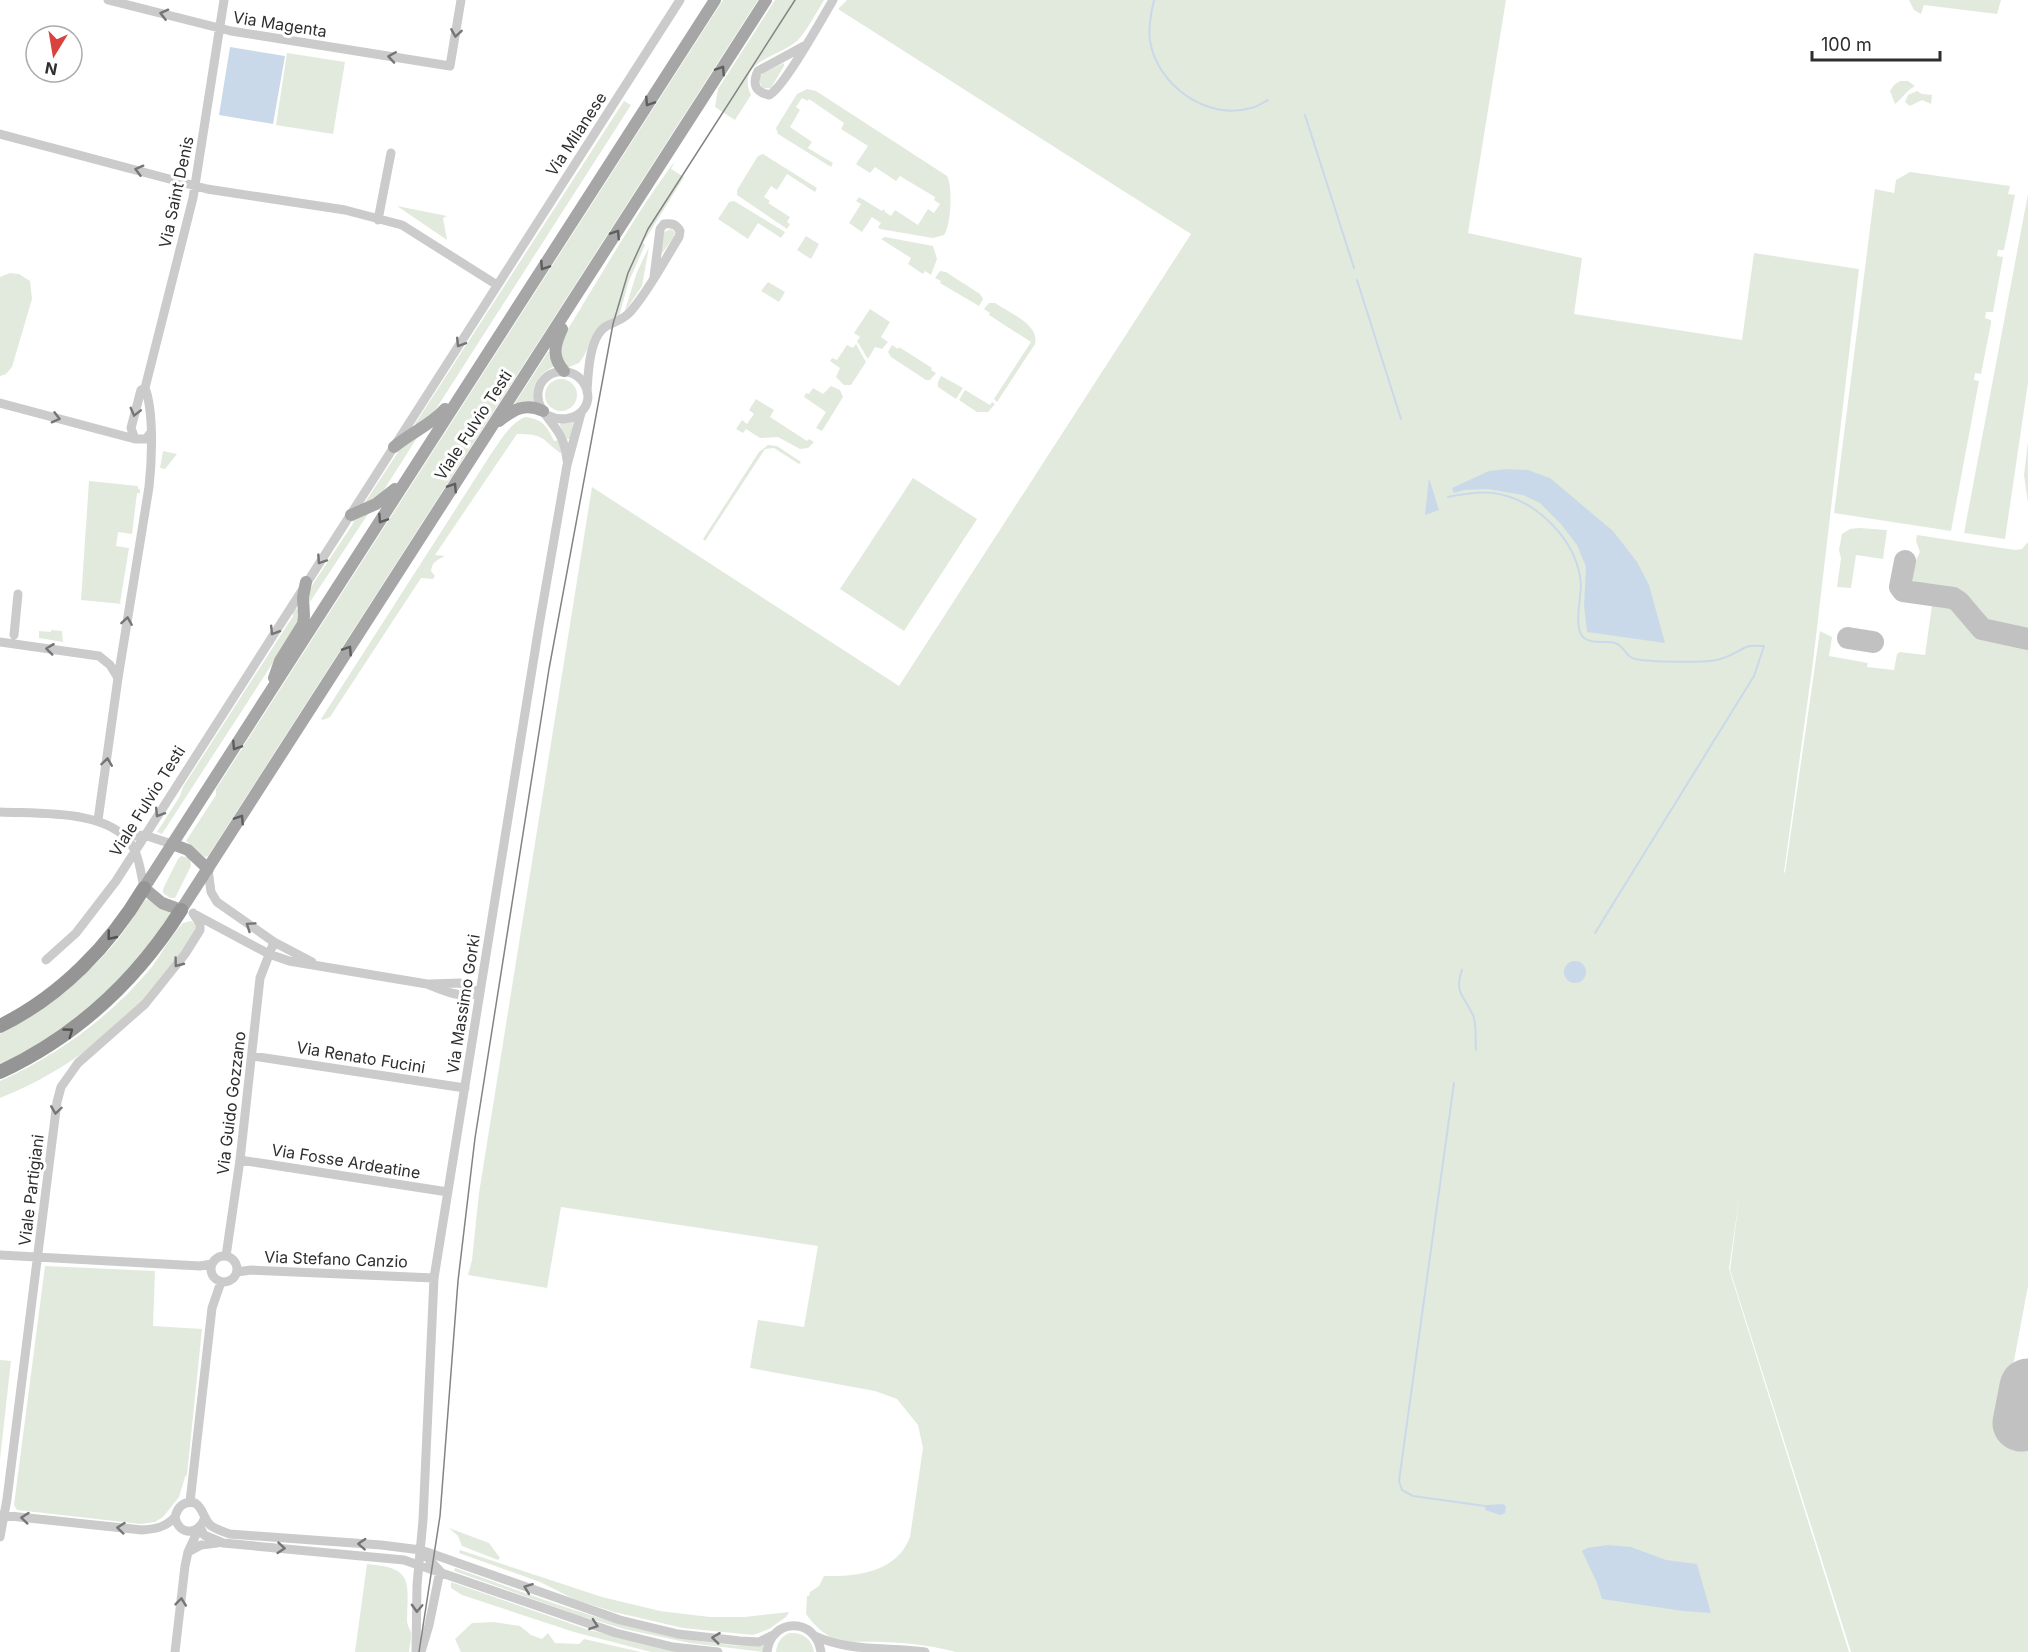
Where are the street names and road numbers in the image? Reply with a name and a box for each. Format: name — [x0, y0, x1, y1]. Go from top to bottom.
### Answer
street label: Via Magenta — [232, 7, 328, 41]
street label: Via Milanese — [541, 88, 611, 180]
street label: Via Saint Denis — [154, 134, 198, 250]
street label: Viale Fulvio Testi — [430, 366, 516, 484]
street label: Viale Fulvio Testi — [105, 742, 189, 860]
street label: Via Massimo Gorki — [442, 933, 484, 1075]
street label: Via Guido Gozzano — [212, 1030, 250, 1176]
street label: Via Renato Fucini — [295, 1037, 427, 1077]
street label: Viale Partigiani — [14, 1133, 48, 1247]
street label: Via Fosse Ardeatine — [270, 1139, 422, 1183]
street label: Via Stefano Canzio — [264, 1246, 408, 1272]

